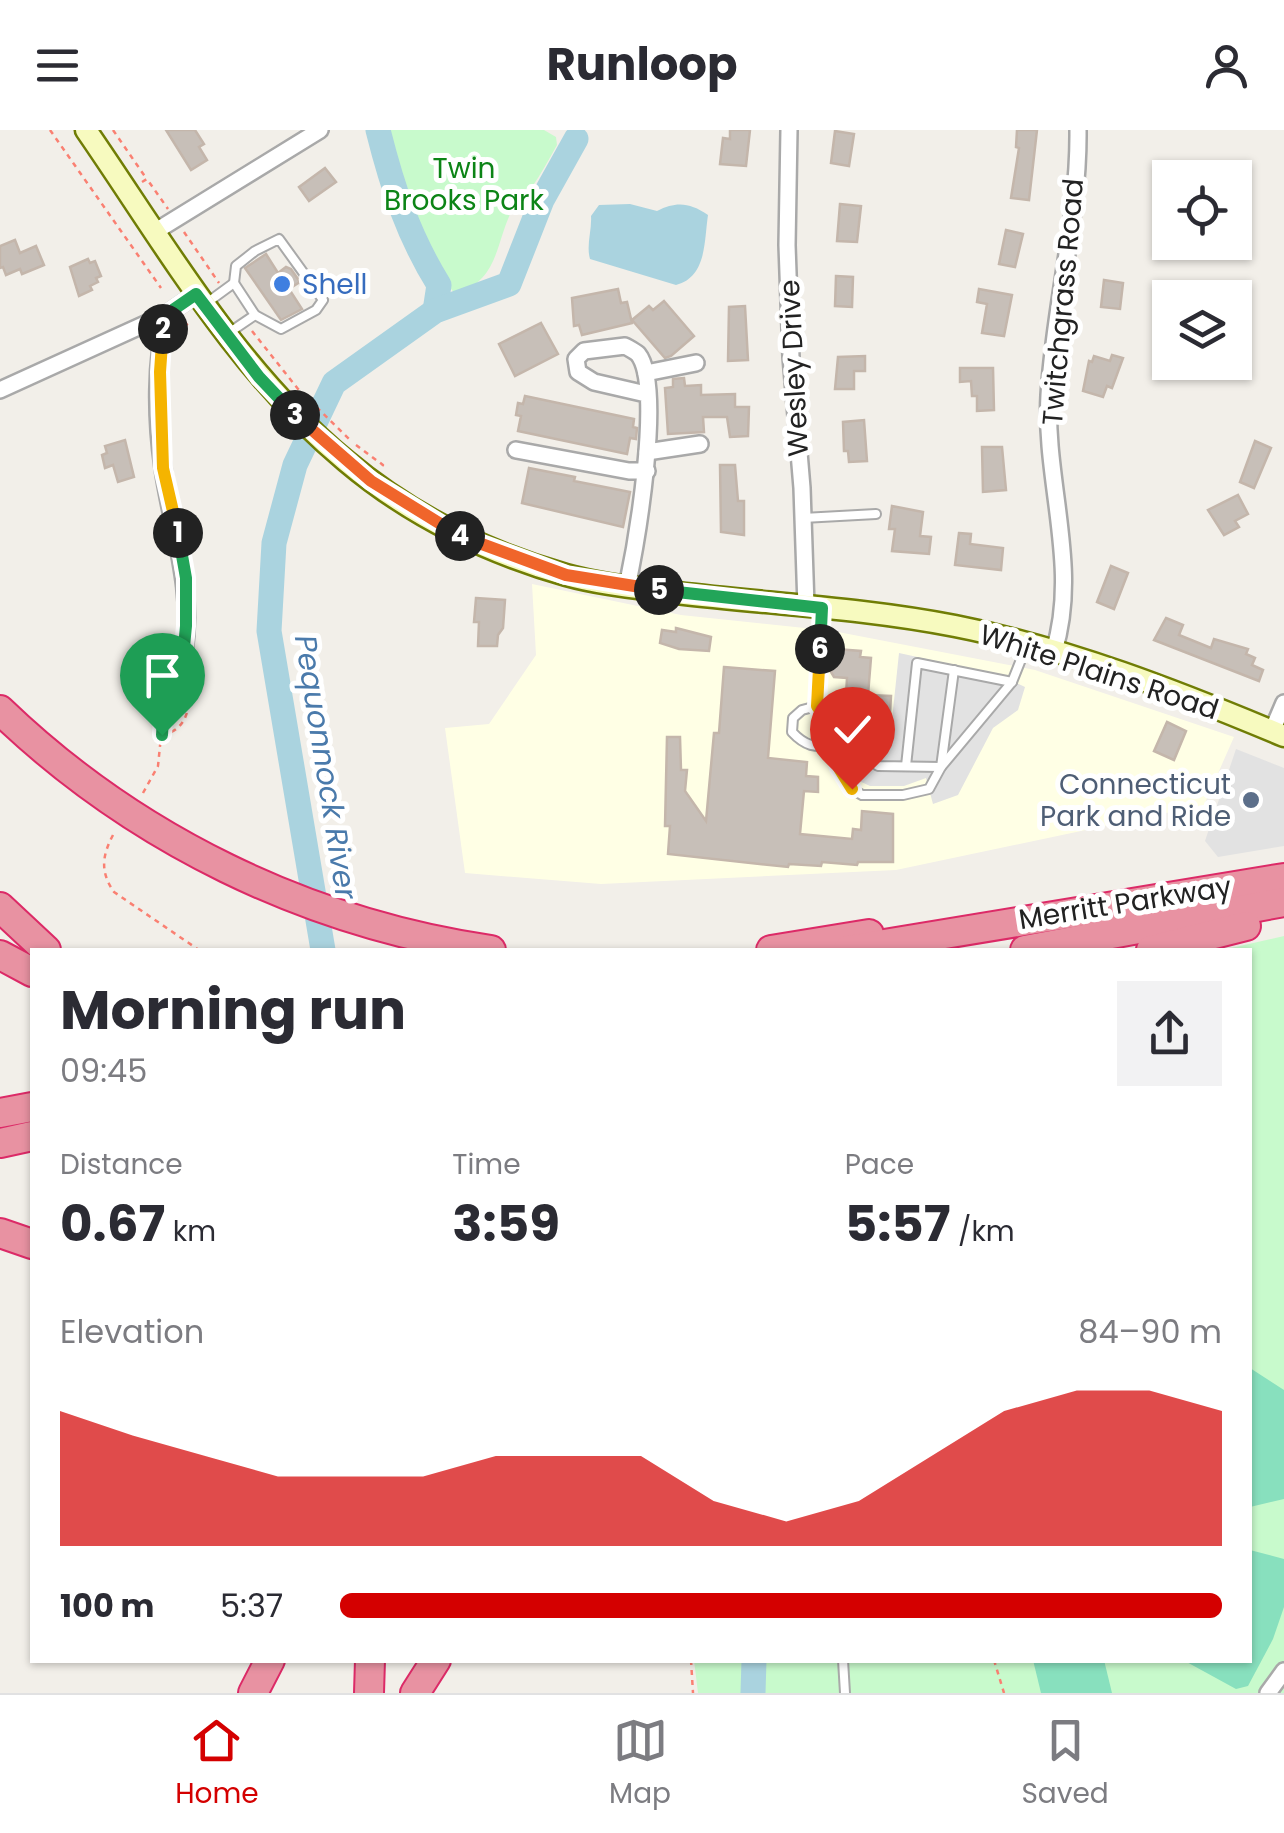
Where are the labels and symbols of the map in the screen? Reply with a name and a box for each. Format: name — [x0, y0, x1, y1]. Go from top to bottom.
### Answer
park label: Twin Brooks Park — [384, 149, 545, 220]
street label: Twitchgrass Road — [1033, 177, 1093, 427]
place label: Shell — [302, 265, 368, 304]
marker: Shell — [271, 273, 293, 295]
street label: Wesley Drive — [770, 279, 818, 457]
pin: 2 — [138, 304, 188, 354]
pin: 3 — [270, 390, 320, 440]
pin: 1 — [153, 508, 203, 558]
pin: 4 — [435, 511, 485, 561]
pin: 5 — [634, 565, 684, 615]
street label: White Plains Road — [975, 615, 1223, 729]
pin: 6 — [795, 624, 845, 674]
water label: Pequonnock River — [284, 632, 368, 903]
pin — [120, 633, 205, 736]
pin — [810, 687, 895, 790]
place label: Connecticut Park and Ride — [1040, 765, 1231, 836]
marker: Connecticut Park and Ride — [1240, 789, 1262, 811]
street label: Merritt Parkway — [1016, 867, 1234, 939]

